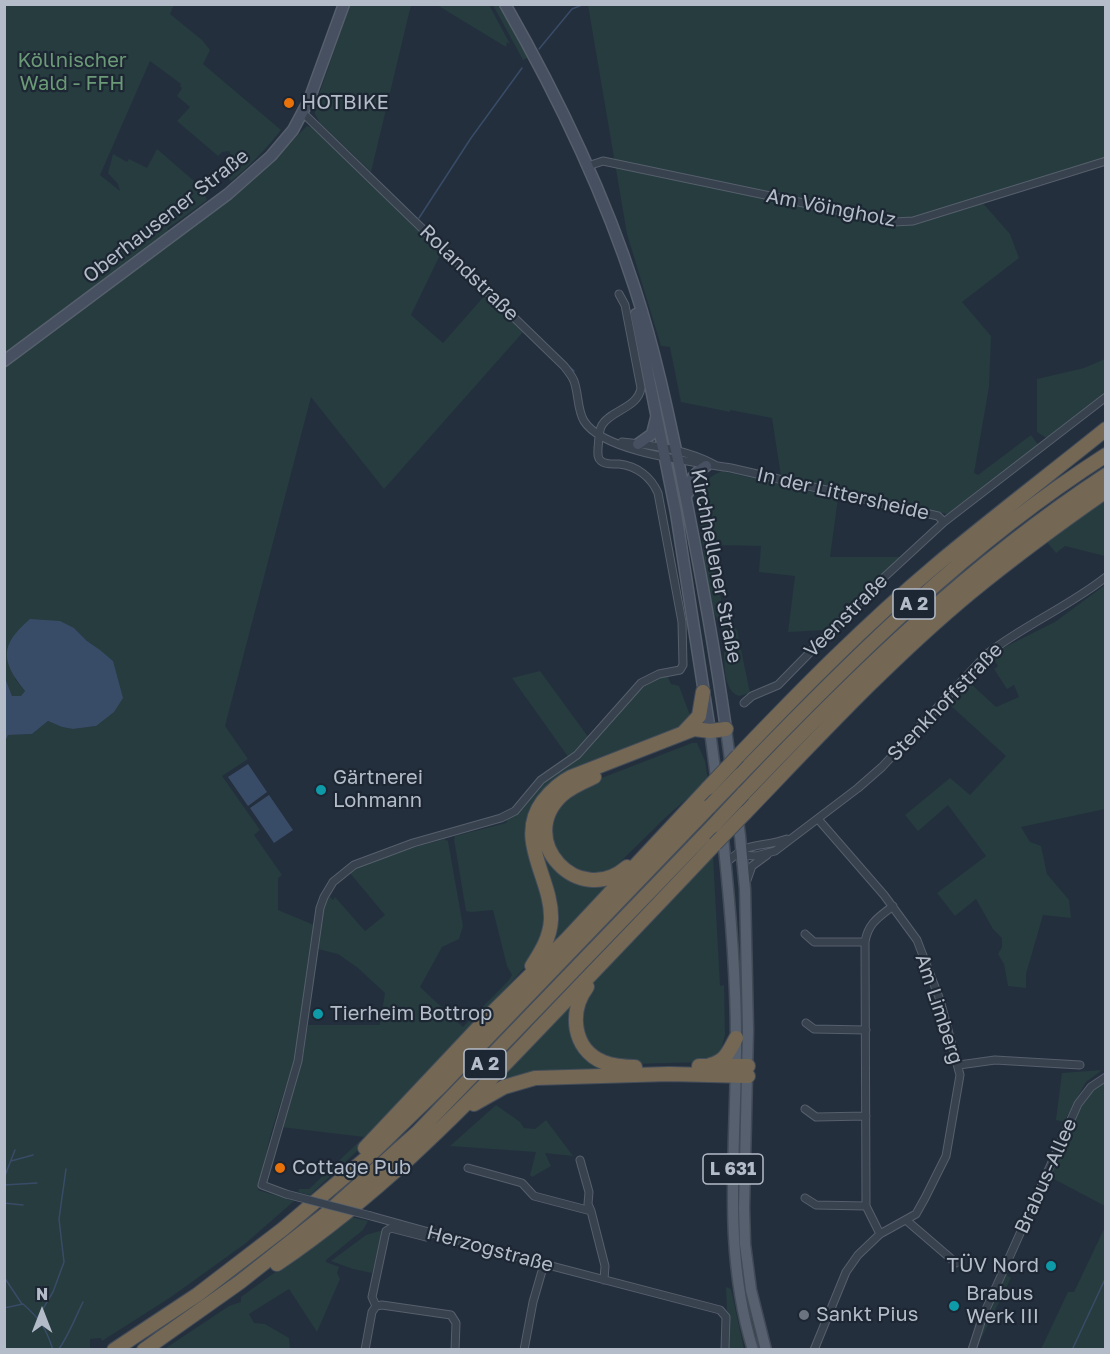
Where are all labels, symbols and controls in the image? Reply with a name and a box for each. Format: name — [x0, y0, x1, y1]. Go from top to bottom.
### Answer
park label: Köllnischer Wald - FFH — [17, 49, 127, 96]
place label: HOTBIKE — [301, 91, 389, 115]
marker: HOTBIKE — [282, 96, 296, 110]
street label: Oberhausener Straße — [78, 144, 254, 288]
street label: Am Vöingholz — [764, 184, 898, 232]
street label: Rolandstraße — [414, 220, 524, 326]
street label: In der Littersheide — [755, 463, 931, 525]
street label: Kirchhellener Straße — [685, 467, 747, 665]
street label: Veenstraße — [799, 569, 893, 663]
road number: A 2 — [893, 589, 935, 619]
street label: Stenkhoffstraße — [882, 638, 1008, 766]
place label: Gärtnerei Lohmann — [333, 766, 423, 813]
marker: Gärtnerei Lohmann — [314, 783, 328, 797]
street label: Am Limberg — [910, 951, 968, 1067]
place label: Tierheim Bottrop — [330, 1002, 492, 1026]
marker: Tierheim Bottrop — [311, 1007, 325, 1021]
road number: A 2 — [464, 1049, 506, 1079]
street label: Brabus-Allee — [1010, 1115, 1082, 1237]
road number: L 631 — [703, 1154, 763, 1184]
place label: Cottage Pub — [292, 1156, 411, 1180]
marker: Cottage Pub — [273, 1161, 287, 1175]
street label: Herzogstraße — [424, 1221, 556, 1277]
place label: TÜV Nord — [947, 1254, 1039, 1278]
marker: TÜV Nord — [1044, 1259, 1058, 1273]
north arrow — [12, 1282, 72, 1342]
place label: Brabus Werk III — [966, 1282, 1039, 1329]
text: N — [36, 1284, 48, 1304]
marker: Brabus Werk III — [947, 1299, 961, 1313]
place label: Sankt Pius — [816, 1303, 918, 1327]
marker: Sankt Pius — [797, 1308, 811, 1322]

